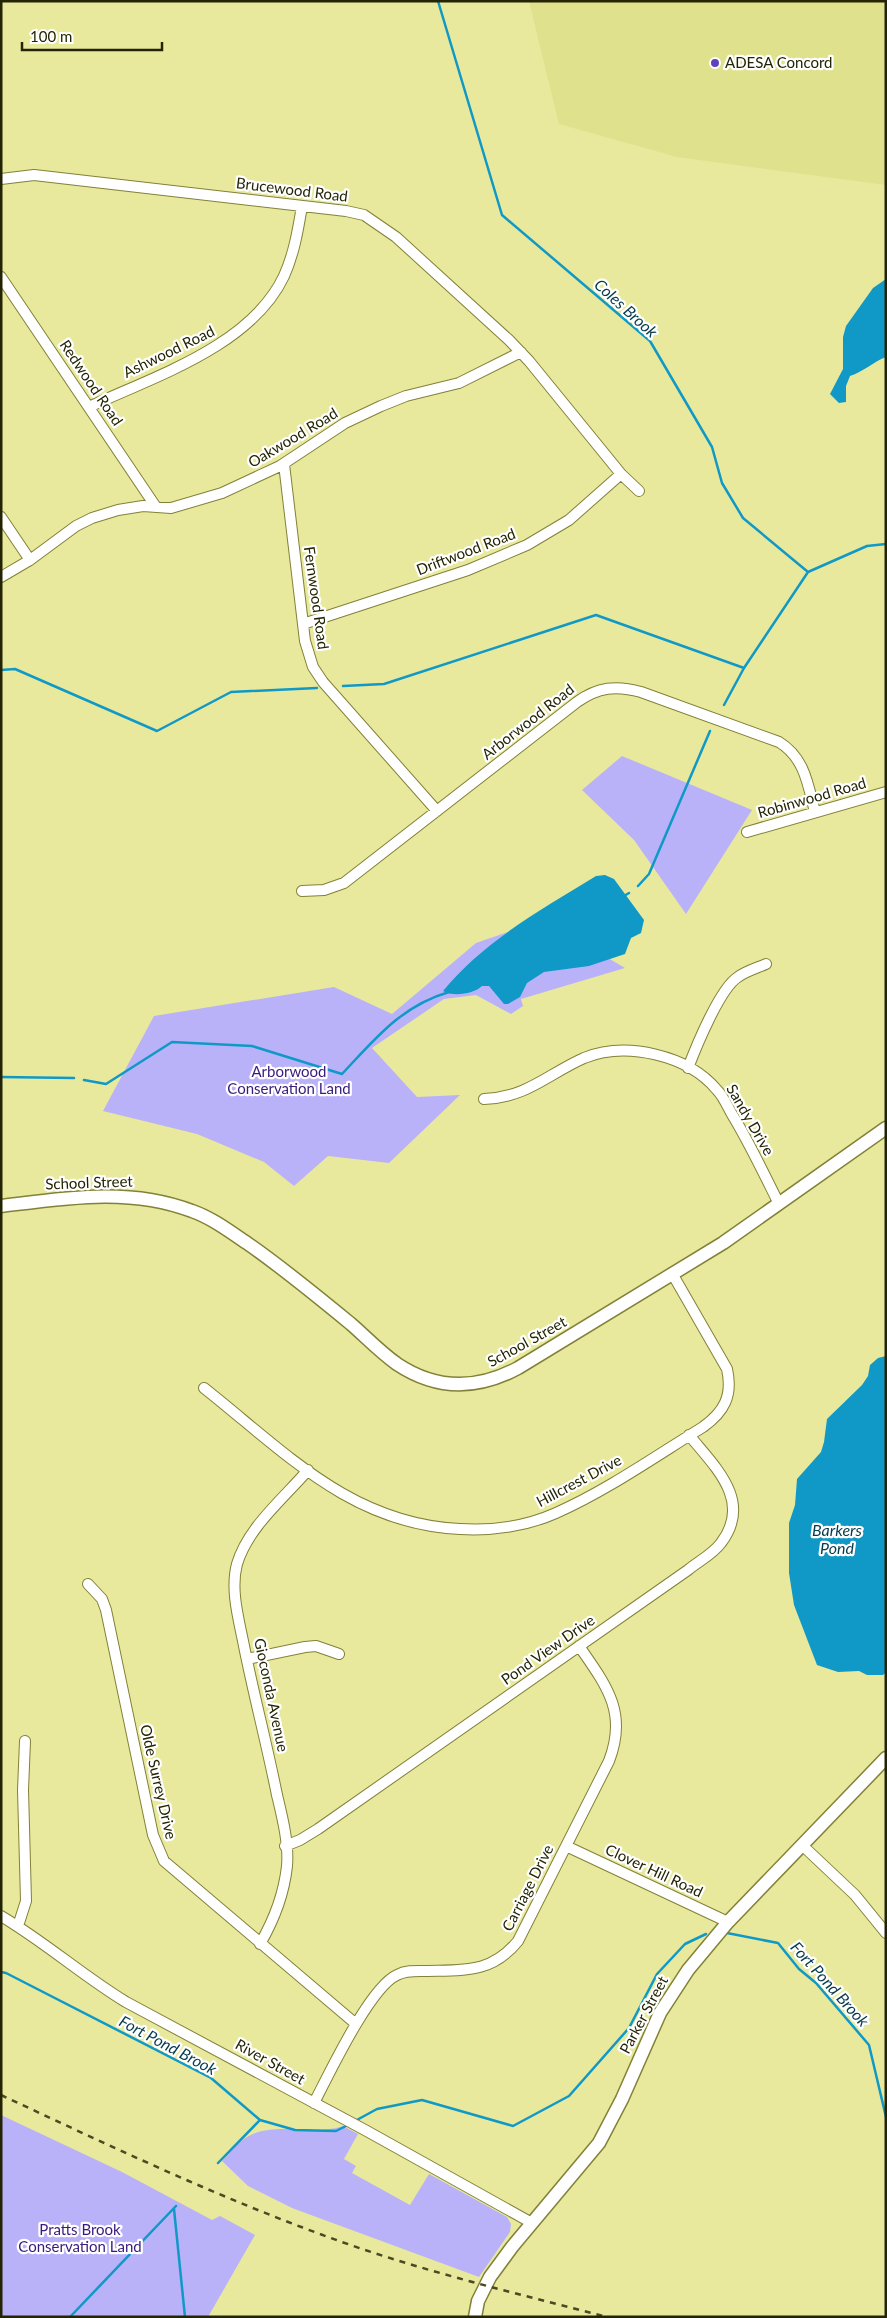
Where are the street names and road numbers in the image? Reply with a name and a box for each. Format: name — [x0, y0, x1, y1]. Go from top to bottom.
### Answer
street label: Brucewood Road — [235, 173, 349, 205]
street label: Ashwood Road — [120, 321, 217, 381]
street label: Redwood Road — [57, 336, 127, 429]
street label: Oakwood Road — [245, 403, 340, 471]
street label: Driftwood Road — [414, 524, 518, 578]
street label: Fernwood Road — [301, 545, 333, 650]
street label: Arborwood Road — [478, 680, 577, 763]
street label: Robinwood Road — [755, 773, 868, 821]
street label: Sandy Drive — [723, 1081, 779, 1158]
street label: School Street — [45, 1171, 134, 1193]
street label: School Street — [484, 1312, 570, 1370]
street label: Hillcrest Drive — [533, 1450, 624, 1510]
street label: Pond View Drive — [497, 1610, 598, 1688]
street label: Gioconda Avenue — [251, 1636, 293, 1753]
street label: Olde Surrey Drive — [137, 1723, 181, 1841]
street label: Clover Hill Road — [603, 1840, 706, 1901]
street label: Carriage Drive — [498, 1841, 557, 1934]
street label: Parker Street — [615, 1972, 671, 2056]
street label: River Street — [233, 2035, 309, 2088]

